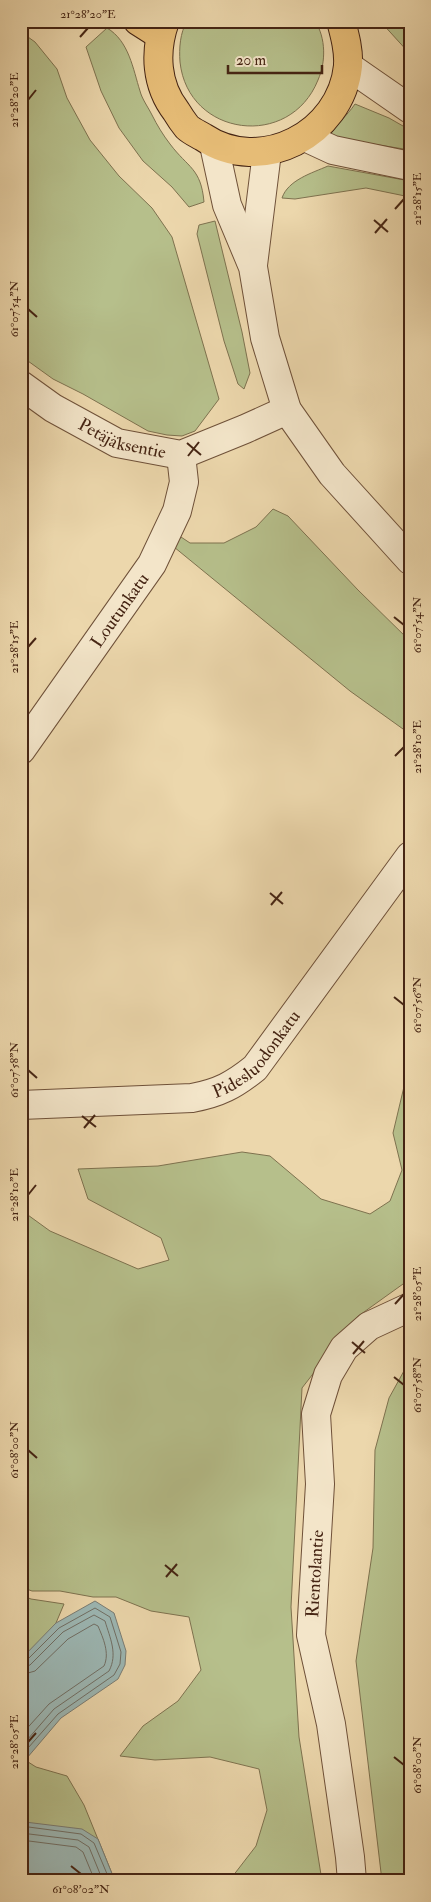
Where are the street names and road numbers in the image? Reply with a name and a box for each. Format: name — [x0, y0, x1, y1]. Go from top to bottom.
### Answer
street label: Petäjäksentie — [74, 413, 168, 464]
street label: Loutunkatu — [85, 568, 154, 652]
street label: Pidesluodonkatu — [209, 1005, 305, 1103]
street label: Rientolantie — [301, 1529, 329, 1618]

